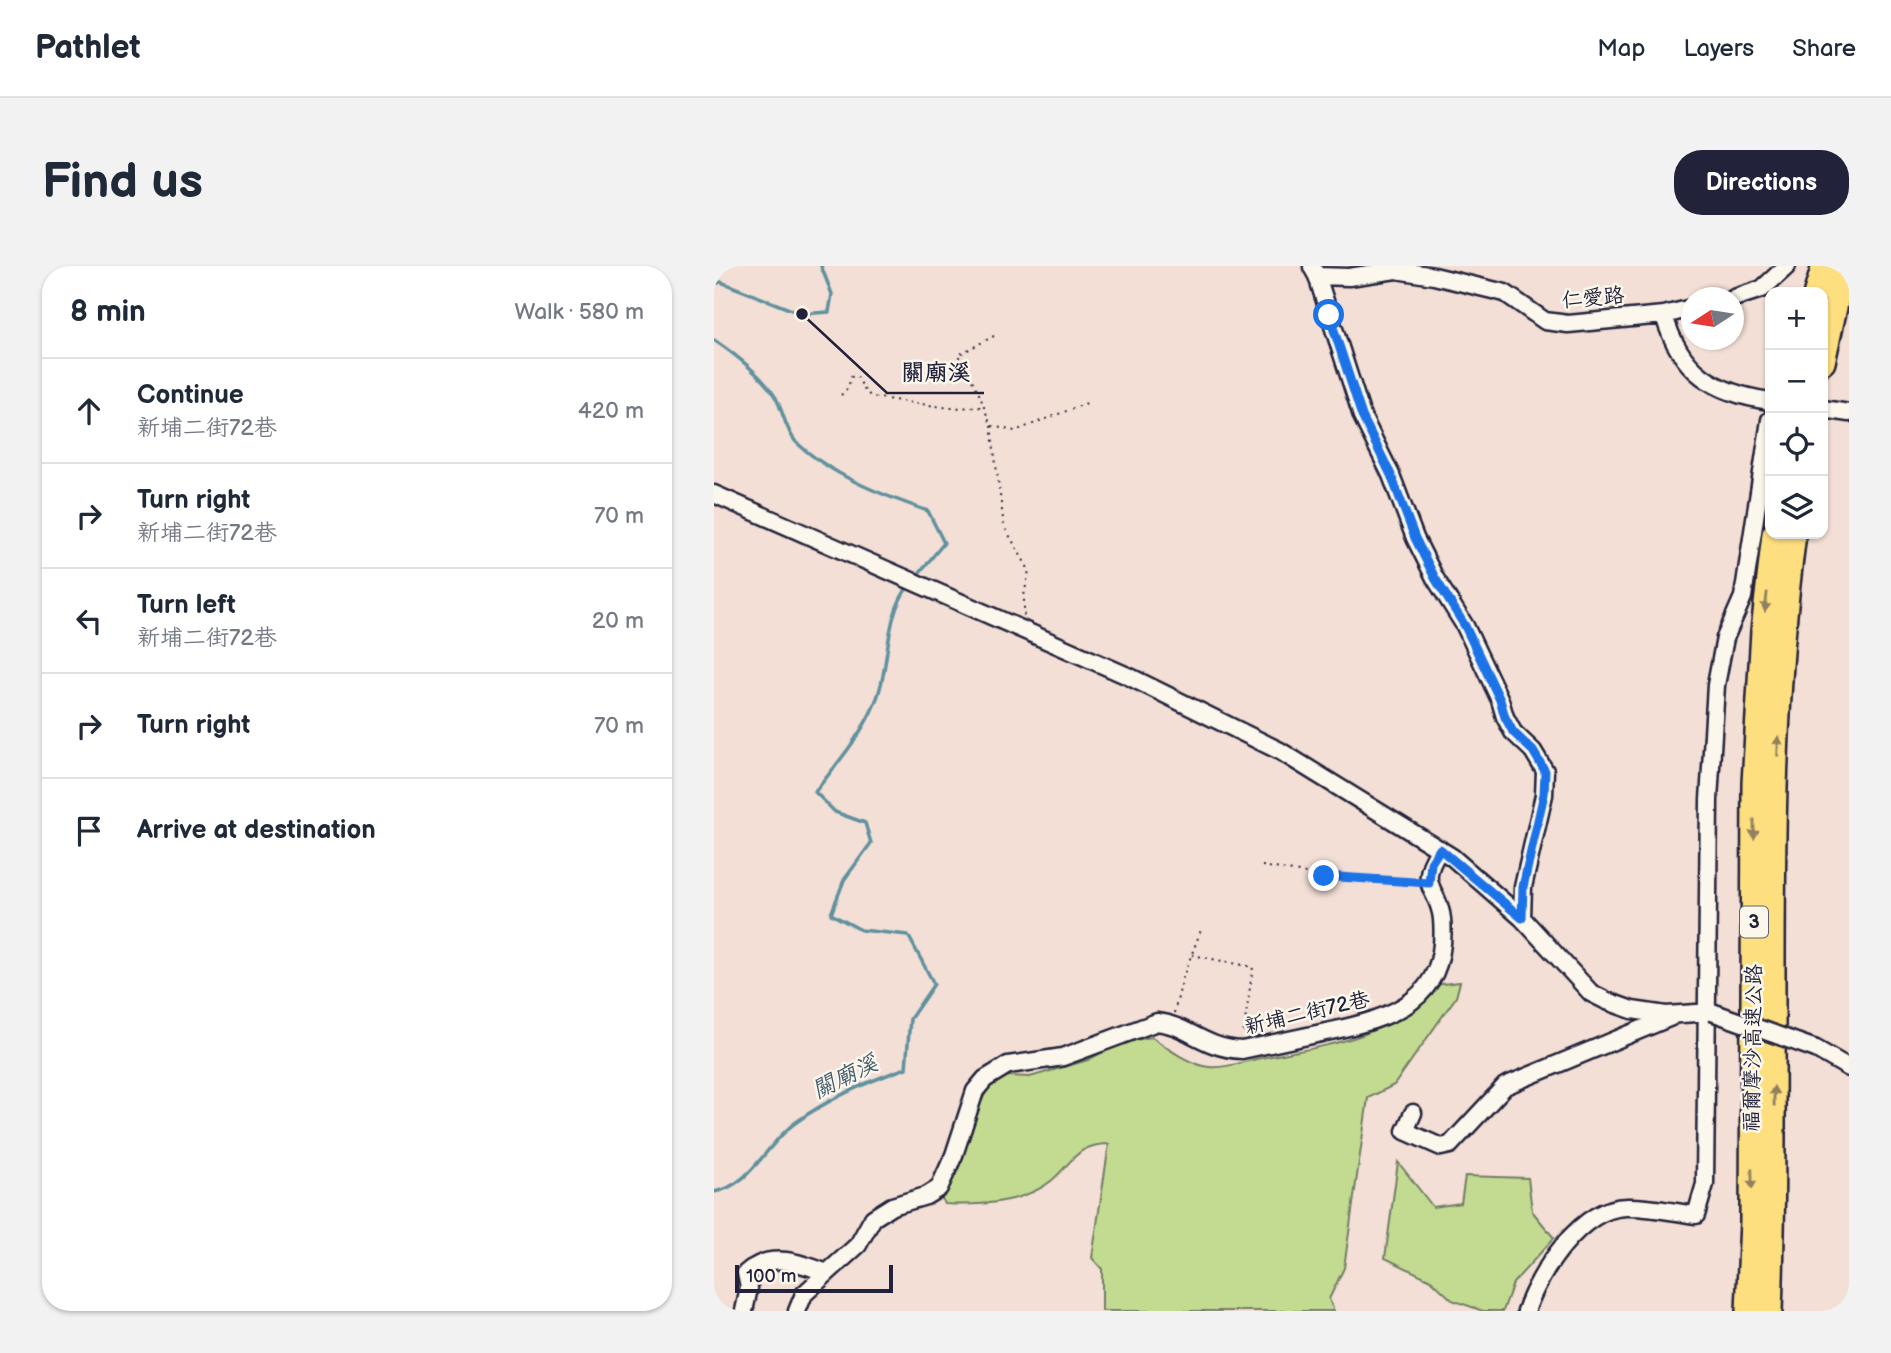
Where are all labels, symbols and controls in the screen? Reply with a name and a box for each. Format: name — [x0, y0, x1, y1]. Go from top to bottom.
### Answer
text: Pathlet — [35, 28, 140, 68]
text: Map — [1597, 34, 1645, 63]
text: Layers — [1683, 34, 1754, 63]
text: Share — [1792, 34, 1856, 63]
button: Directions — [1674, 150, 1849, 215]
text: Find us — [42, 153, 203, 212]
street label: 仁愛路 — [1561, 283, 1625, 313]
north arrow — [1681, 287, 1744, 350]
map controls — [1765, 287, 1828, 539]
button: + — [1765, 287, 1828, 350]
text: 8 min — [70, 294, 146, 330]
text: Walk · 580 m — [515, 298, 644, 326]
route start — [1313, 299, 1344, 330]
callout: 關廟溪 — [887, 349, 984, 393]
button: − — [1765, 350, 1828, 413]
text: 關廟溪 — [902, 359, 971, 387]
text: Continue — [137, 380, 244, 411]
icon: ahead — [70, 392, 108, 430]
text: 420 m — [578, 397, 644, 425]
button: locate — [1765, 413, 1828, 476]
text: 新埔二街72巷 — [137, 414, 277, 442]
button: layers — [1765, 476, 1828, 539]
text: Turn right — [137, 485, 250, 516]
icon: right — [70, 497, 108, 535]
text: 70 m — [594, 502, 644, 530]
text: 新埔二街72巷 — [137, 519, 277, 547]
text: Turn left — [137, 590, 236, 621]
one-way arrow — [1761, 591, 1772, 613]
icon: left — [70, 602, 108, 640]
text: 20 m — [592, 607, 644, 635]
text: 新埔二街72巷 — [137, 624, 277, 652]
icon: right — [70, 707, 108, 745]
text: Turn right — [137, 710, 250, 741]
text: 70 m — [594, 712, 644, 740]
one-way arrow — [1773, 735, 1784, 757]
icon: arrive — [70, 812, 108, 850]
text: Arrive at destination — [137, 815, 376, 846]
one-way arrow — [1748, 818, 1760, 840]
route end — [1308, 860, 1339, 891]
road number: 3 — [1740, 906, 1768, 937]
street label: 福爾摩沙高速公路 — [1739, 964, 1767, 1132]
street label: 新埔二街72巷 — [1242, 986, 1372, 1040]
water label: 關廟溪 — [808, 1048, 884, 1105]
one-way arrow — [1769, 1085, 1780, 1107]
one-way arrow — [1746, 1168, 1758, 1190]
scale bar — [735, 1262, 892, 1294]
text: 100 m — [746, 1265, 797, 1288]

